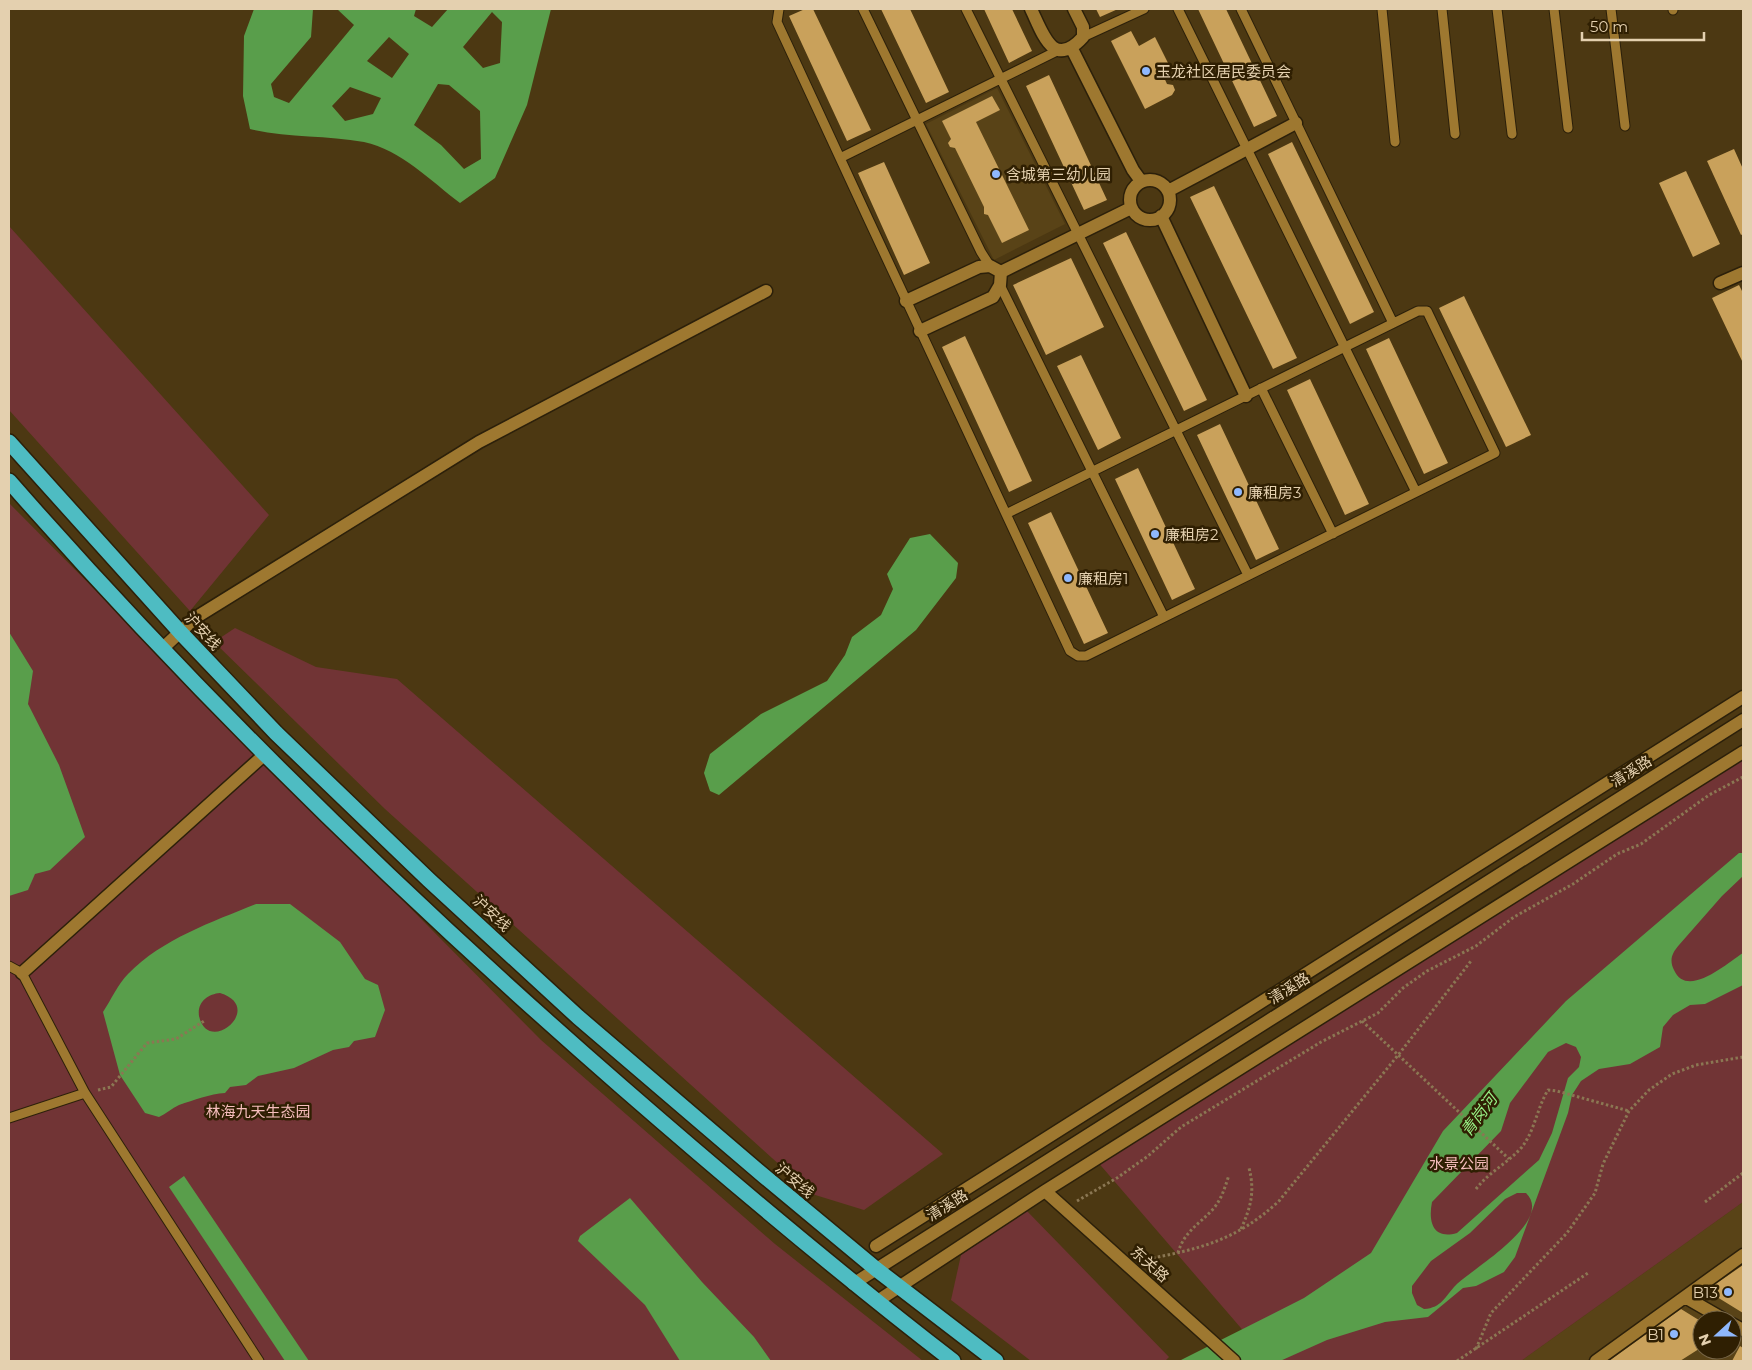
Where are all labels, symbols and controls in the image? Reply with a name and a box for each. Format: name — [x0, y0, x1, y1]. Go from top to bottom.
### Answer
scale bar — [1582, 10, 1704, 42]
text: 50 m — [1590, 17, 1628, 36]
place label: 玉龙社区居民委员会 — [1156, 62, 1291, 81]
marker: 玉龙社区居民委员会 — [1140, 65, 1152, 77]
place label: 含城第三幼儿园 — [1006, 165, 1111, 184]
marker: 含城第三幼儿园 — [990, 168, 1002, 180]
place label: 廉租房3 — [1248, 483, 1301, 502]
marker: 廉租房3 — [1232, 486, 1244, 498]
place label: 廉租房2 — [1165, 525, 1219, 544]
marker: 廉租房2 — [1149, 528, 1161, 540]
place label: 廉租房1 — [1078, 569, 1128, 588]
marker: 廉租房1 — [1062, 572, 1074, 584]
street label: 沪安线 — [181, 608, 225, 654]
street label: 清溪路 — [1607, 751, 1655, 791]
street label: 沪安线 — [469, 891, 515, 935]
street label: 清溪路 — [1265, 968, 1313, 1008]
water label: 青岗河 — [1457, 1088, 1503, 1140]
park label: 林海九天生态园 — [205, 1102, 311, 1121]
park label: 水景公园 — [1429, 1154, 1489, 1173]
street label: 沪安线 — [772, 1158, 818, 1202]
street label: 清溪路 — [923, 1185, 971, 1225]
street label: 东关路 — [1127, 1242, 1173, 1286]
place label: B13 — [1693, 1283, 1718, 1302]
marker: B13 — [1722, 1286, 1734, 1298]
north arrow — [1692, 1310, 1742, 1360]
place label: B1 — [1647, 1325, 1664, 1344]
marker: B1 — [1668, 1328, 1680, 1340]
text: N — [1694, 1331, 1715, 1348]

